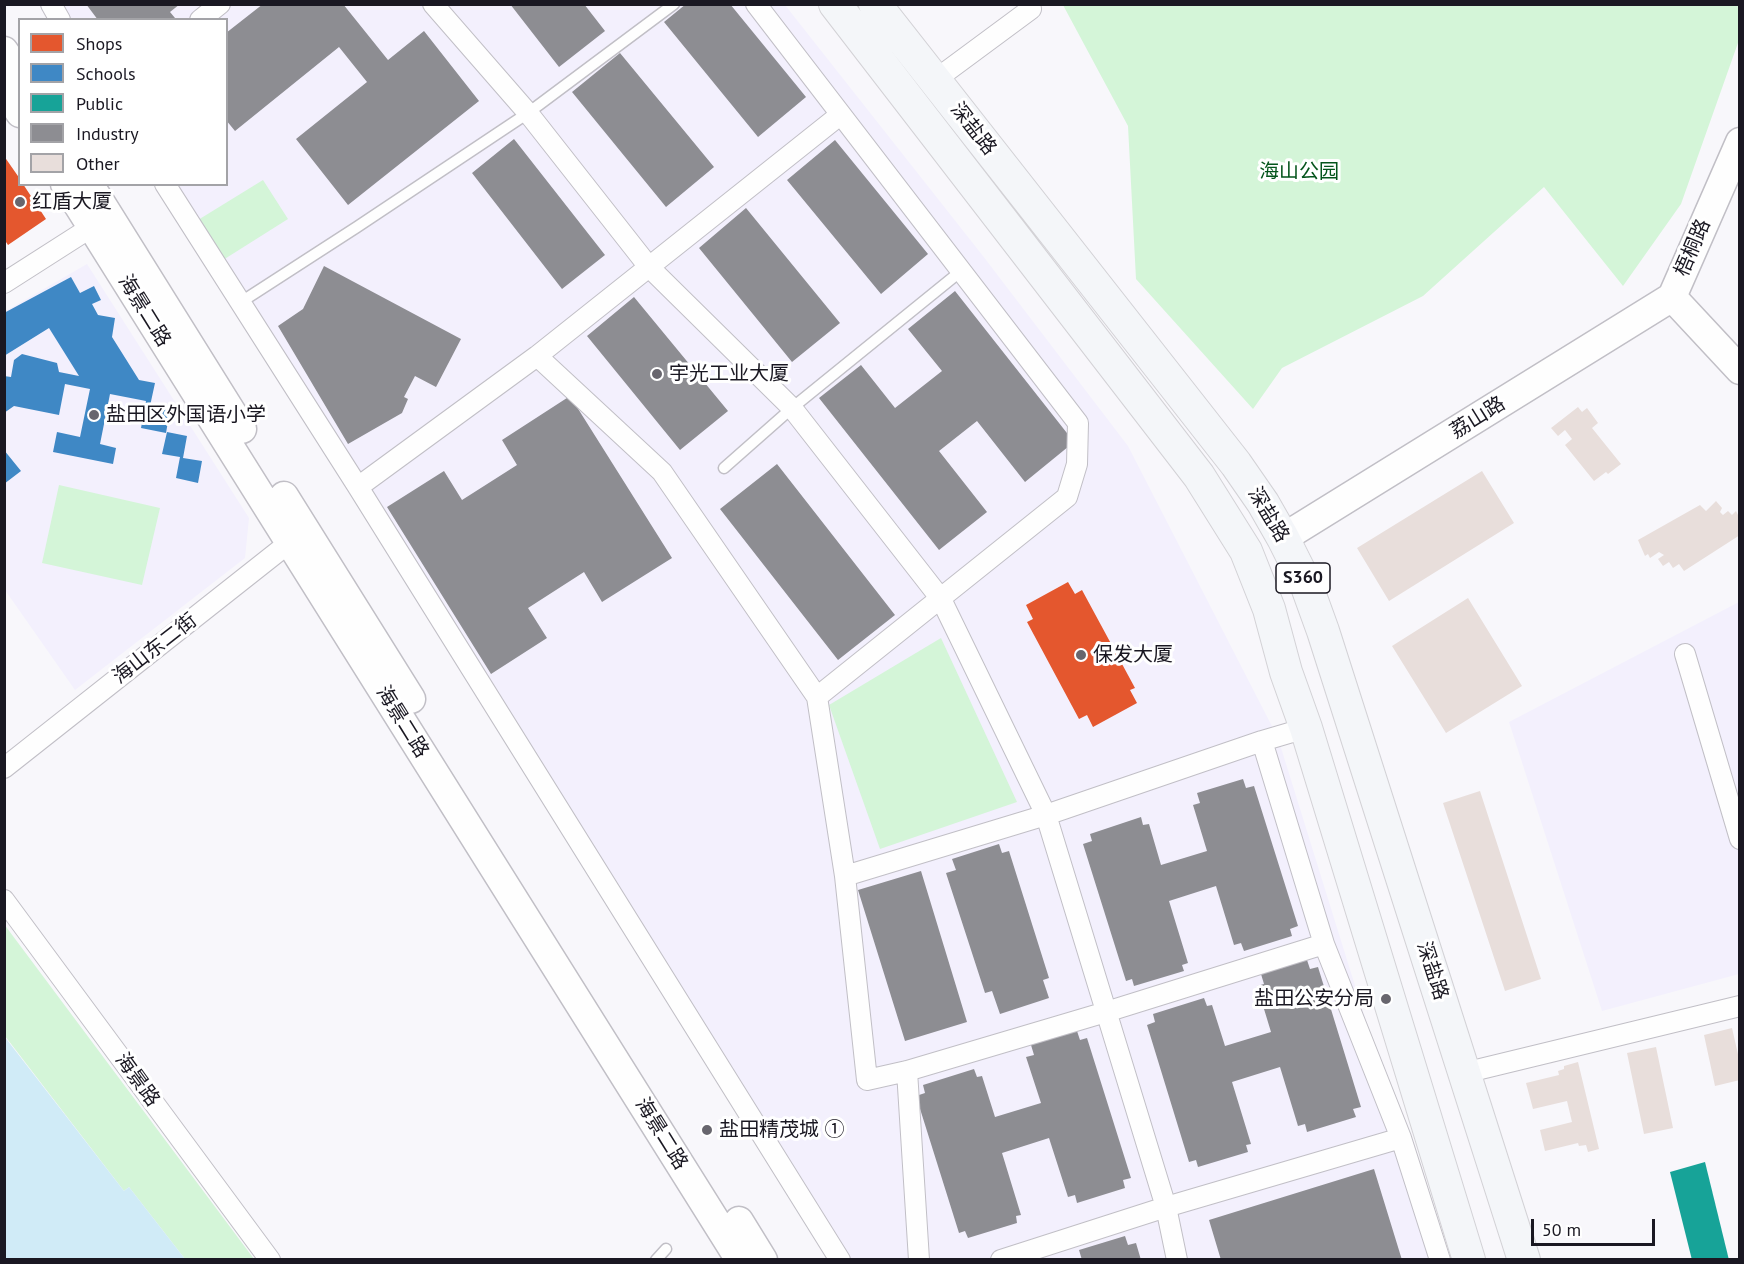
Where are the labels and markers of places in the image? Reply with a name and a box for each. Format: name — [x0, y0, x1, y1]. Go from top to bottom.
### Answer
place label: 红盾大厦 — [32, 190, 112, 214]
marker: 红盾大厦 — [13, 195, 27, 209]
place label: 宇光工业大厦 — [669, 362, 789, 386]
marker: 宇光工业大厦 — [650, 367, 664, 381]
place label: 盐田区外国语小学 — [106, 403, 266, 427]
marker: 盐田区外国语小学 — [87, 408, 101, 422]
place label: 保发大厦 — [1093, 643, 1173, 667]
marker: 保发大厦 — [1074, 648, 1088, 662]
place label: 盐田公安分局 — [1254, 987, 1374, 1011]
marker: 盐田公安分局 — [1379, 992, 1393, 1006]
place label: 盐田精茂城 ① — [719, 1118, 844, 1142]
marker: 盐田精茂城 ① — [700, 1123, 714, 1137]

